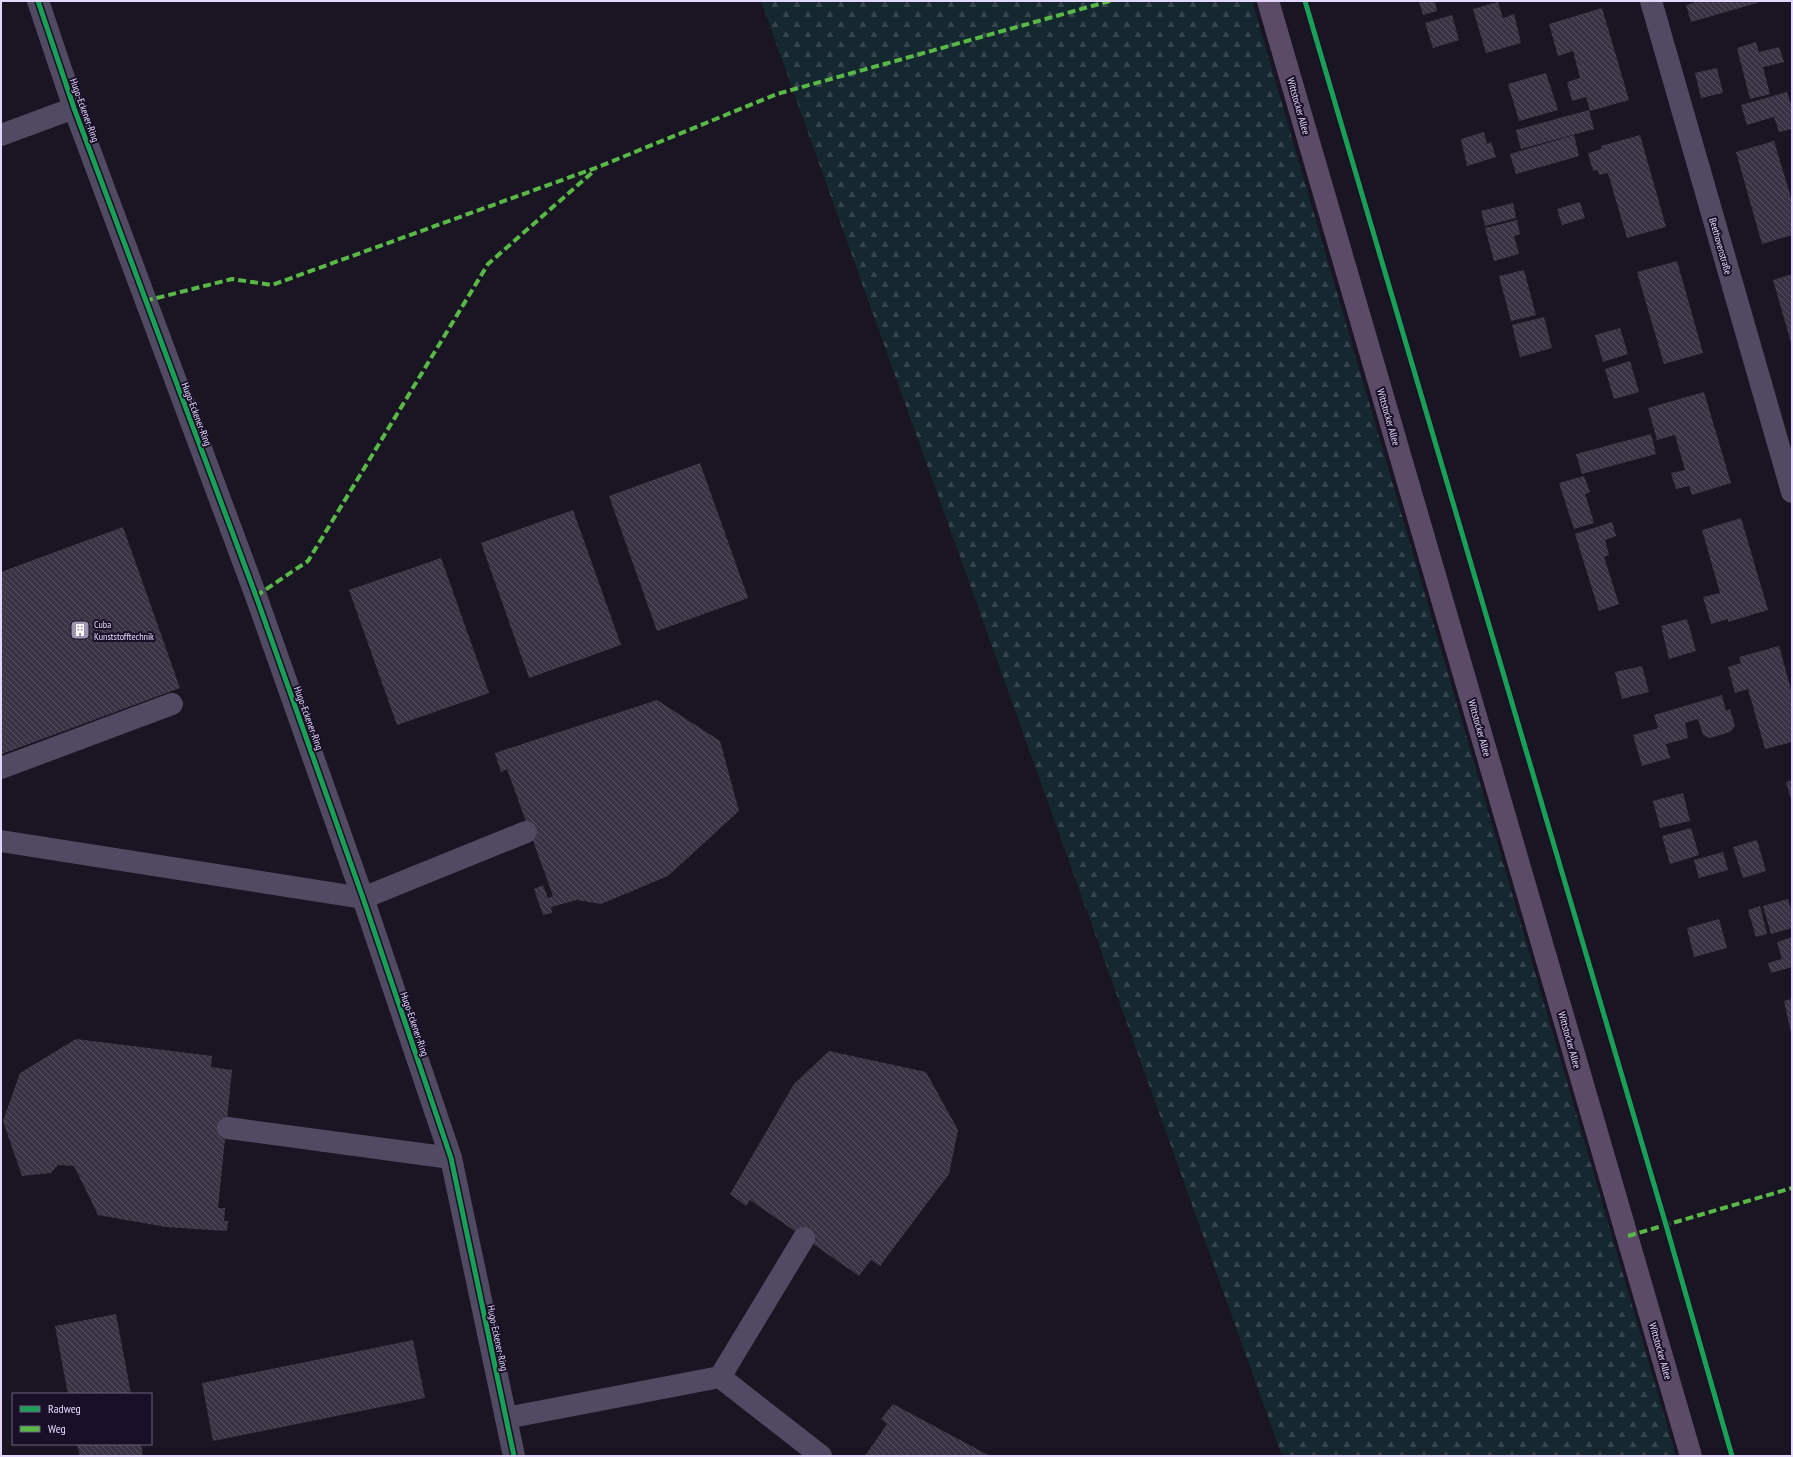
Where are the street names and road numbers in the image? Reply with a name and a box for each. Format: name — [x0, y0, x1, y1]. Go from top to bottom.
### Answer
street label: Wittstocker Allee — [1284, 76, 1313, 136]
street label: Hugo-Eckener-Ring — [67, 77, 102, 144]
street label: Beethovenstraße — [1706, 216, 1735, 276]
street label: Hugo-Eckener-Ring — [178, 381, 215, 448]
street label: Wittstocker Allee — [1374, 387, 1403, 447]
street label: Hugo-Eckener-Ring — [291, 685, 326, 752]
street label: Wittstocker Allee — [1465, 698, 1494, 758]
street label: Hugo-Eckener-Ring — [397, 990, 432, 1058]
street label: Wittstocker Allee — [1555, 1010, 1584, 1070]
street label: Hugo-Eckener-Ring — [484, 1304, 511, 1372]
street label: Wittstocker Allee — [1646, 1321, 1675, 1381]

